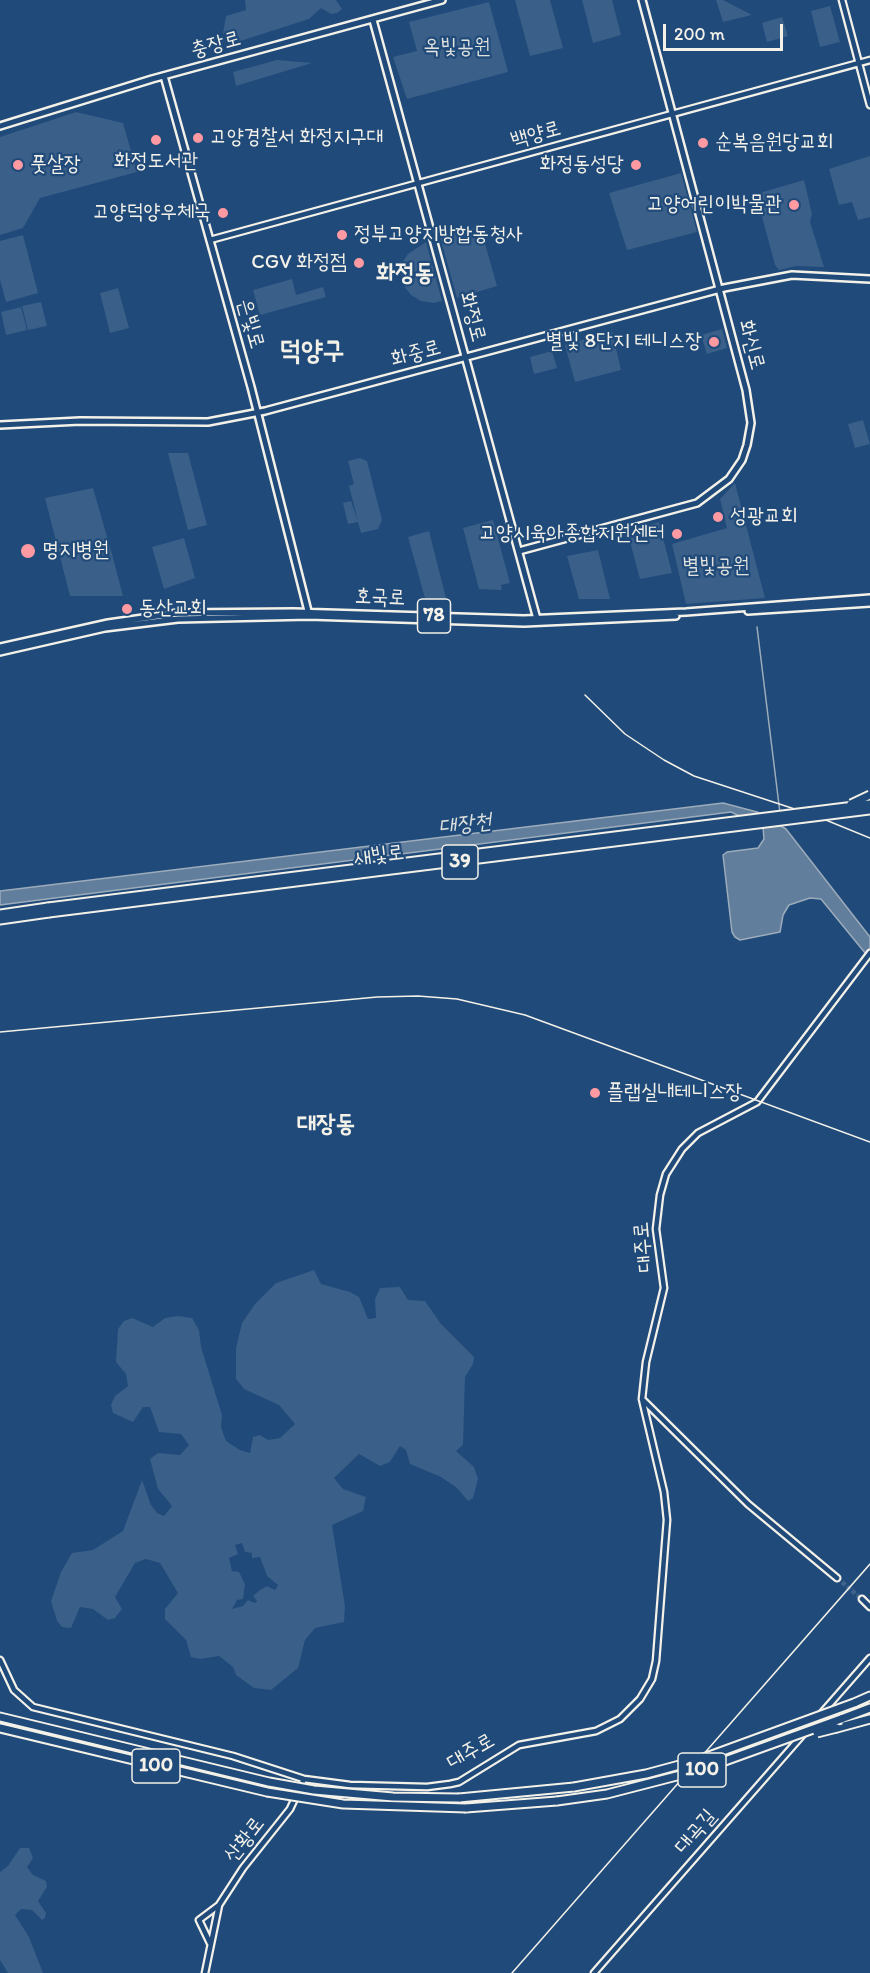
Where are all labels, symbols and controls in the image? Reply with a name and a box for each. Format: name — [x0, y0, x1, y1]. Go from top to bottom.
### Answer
scale bar — [666, 12, 786, 50]
text: 200 m — [674, 23, 725, 45]
street label: 충장로 — [188, 26, 244, 64]
park label: 옥빛공원 — [423, 35, 491, 61]
street label: 백양로 — [508, 116, 564, 154]
place label: 고양경찰서 화정지구대 — [210, 125, 384, 151]
place label: 순복음원당교회 — [715, 130, 833, 156]
marker: 고양경찰서 화정지구대 — [191, 131, 205, 145]
marker: 화정도서관 — [149, 133, 163, 147]
marker: 순복음원당교회 — [696, 136, 710, 150]
place label: 화정도서관 — [114, 149, 198, 175]
place label: 풋살장 — [30, 152, 81, 178]
place label: 화정동성당 — [540, 152, 624, 178]
marker: 풋살장 — [11, 158, 25, 172]
marker: 화정동성당 — [629, 158, 643, 172]
place label: 고양어린이박물관 — [647, 192, 782, 218]
marker: 고양어린이박물관 — [787, 198, 801, 212]
place label: 고양덕양우체국 — [93, 200, 211, 226]
marker: 고양덕양우체국 — [216, 206, 230, 220]
place label: 정부고양지방합동청사 — [354, 222, 523, 248]
marker: 정부고양지방합동청사 — [335, 228, 349, 242]
place label: CGV 화정점 — [251, 250, 347, 276]
marker: CGV 화정점 — [352, 256, 366, 270]
district label: 화정동 — [376, 260, 434, 288]
street label: 화정로 — [453, 289, 491, 345]
street label: 은빛로 — [231, 296, 269, 352]
street label: 화신로 — [732, 317, 770, 373]
place label: 별빛 8단지 테니스장 — [546, 329, 702, 355]
street label: 화중로 — [388, 335, 444, 373]
marker: 별빛 8단지 테니스장 — [707, 335, 721, 349]
district label: 덕양구 — [279, 336, 345, 368]
place label: 성광교회 — [730, 504, 798, 530]
marker: 성광교회 — [711, 510, 725, 524]
place label: 고양시육아종합지원센터 — [479, 521, 665, 547]
marker: 고양시육아종합지원센터 — [670, 527, 684, 541]
place label: 명지병원 — [42, 538, 110, 564]
marker: 명지병원 — [19, 542, 37, 560]
park label: 별빛공원 — [682, 554, 750, 580]
street label: 호국로 — [354, 585, 406, 611]
place label: 동산교회 — [139, 596, 207, 622]
road number: 78 — [418, 599, 450, 633]
marker: 동산교회 — [120, 602, 134, 616]
water label: 대장천 — [437, 809, 493, 841]
street label: 새빛로 — [352, 840, 406, 872]
road number: 39 — [442, 845, 478, 879]
place label: 플랩실내테니스장 — [607, 1080, 742, 1106]
marker: 플랩실내테니스장 — [588, 1086, 602, 1100]
district label: 대장동 — [297, 1111, 355, 1139]
street label: 대주로 — [629, 1221, 659, 1273]
street label: 대주로 — [443, 1728, 499, 1776]
road number: 100 — [132, 1749, 180, 1783]
road number: 100 — [678, 1753, 726, 1787]
street label: 대곡길 — [670, 1805, 722, 1859]
street label: 산황로 — [219, 1812, 271, 1868]

